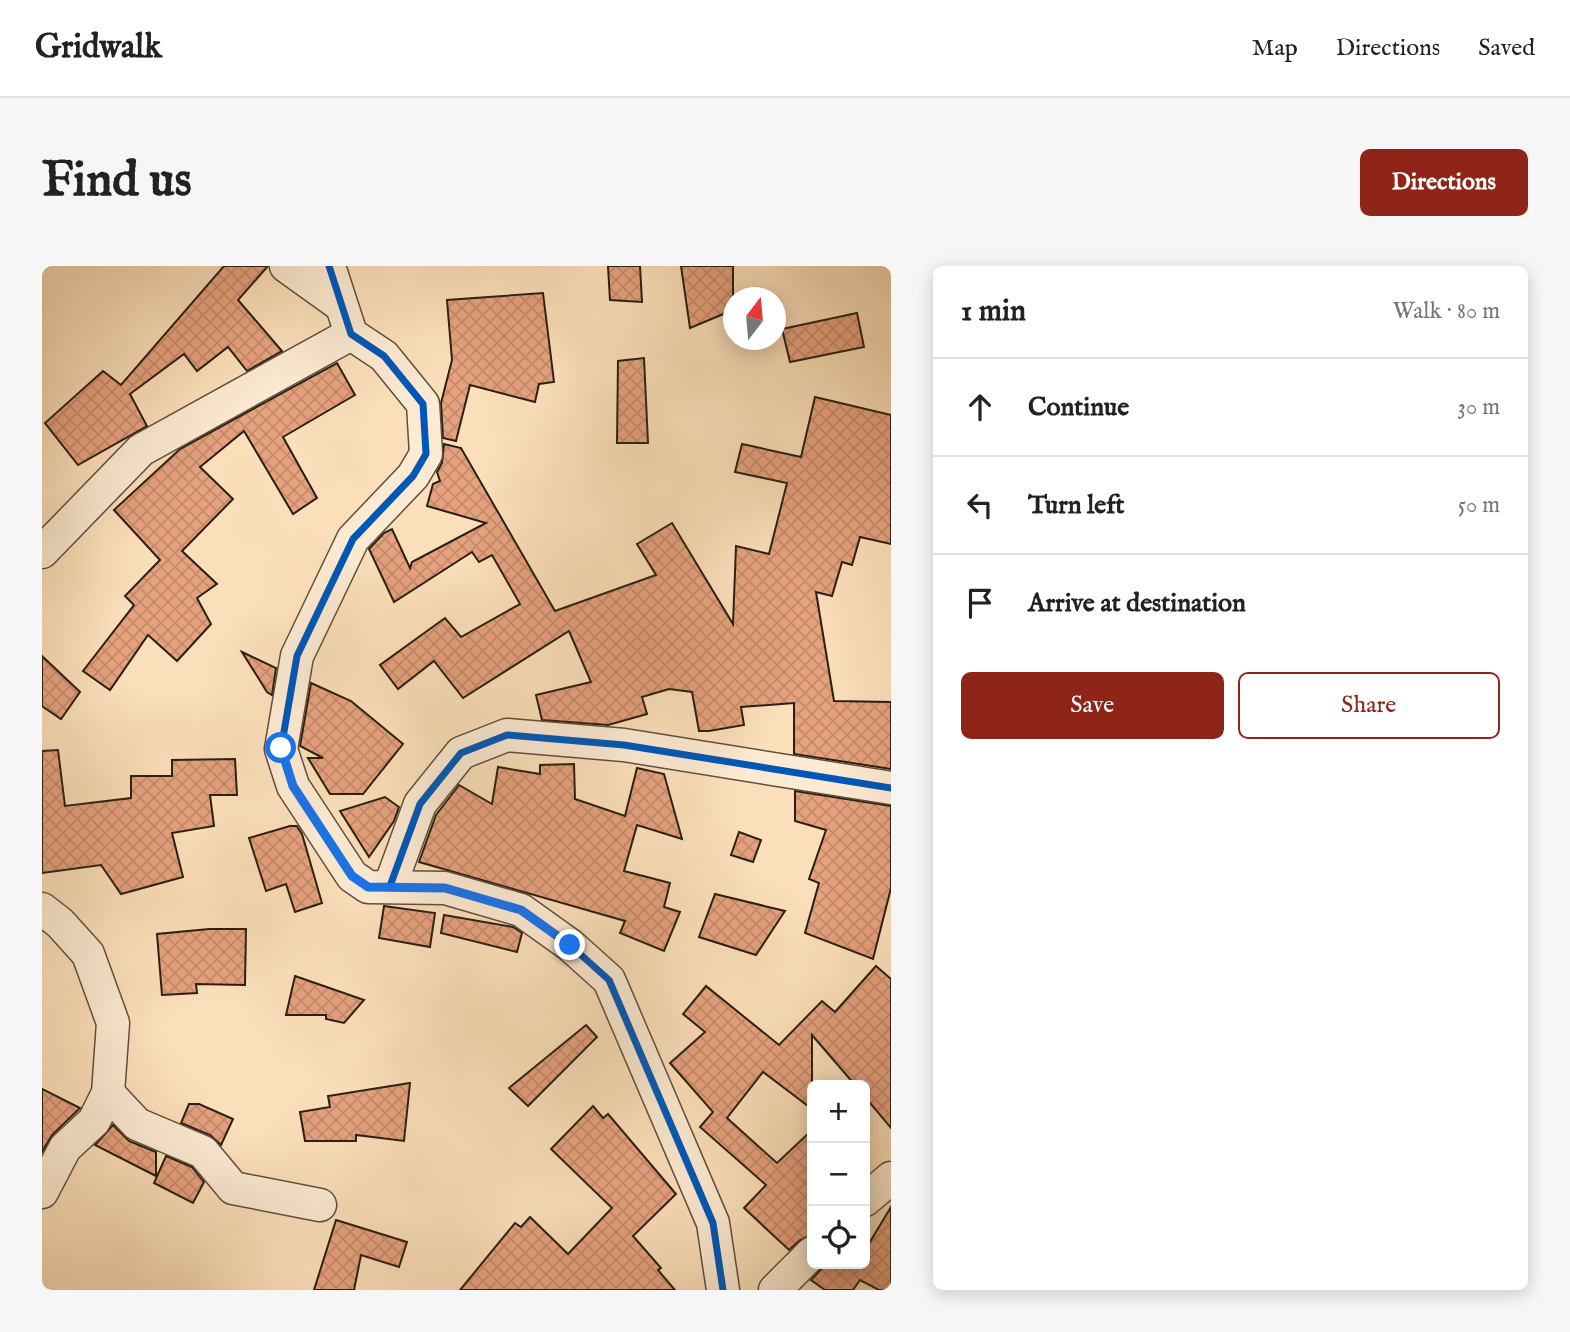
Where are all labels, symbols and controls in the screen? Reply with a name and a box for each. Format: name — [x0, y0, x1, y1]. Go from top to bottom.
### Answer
text: Gridwalk — [35, 27, 162, 69]
text: Map — [1252, 33, 1298, 64]
text: Directions — [1336, 33, 1440, 64]
text: Saved — [1478, 33, 1535, 64]
button: Directions — [1360, 149, 1528, 216]
text: Find us — [42, 151, 192, 213]
north arrow — [723, 287, 786, 350]
text: 1 min — [961, 293, 1026, 331]
text: Walk · 80 m — [1393, 297, 1500, 326]
icon: ahead — [961, 388, 999, 426]
text: Continue — [1028, 391, 1129, 424]
text: 30 m — [1457, 393, 1500, 422]
icon: left — [961, 486, 999, 524]
text: Turn left — [1028, 489, 1125, 522]
text: 50 m — [1458, 491, 1500, 520]
icon: arrive — [961, 584, 999, 622]
text: Arrive at destination — [1028, 587, 1246, 620]
button: Save — [961, 672, 1224, 739]
button: Share — [1238, 672, 1500, 739]
route start — [265, 732, 296, 763]
route end — [554, 929, 585, 960]
map controls — [807, 1080, 870, 1269]
button: + — [807, 1080, 870, 1143]
button: − — [807, 1143, 870, 1206]
button: locate — [807, 1206, 870, 1269]

